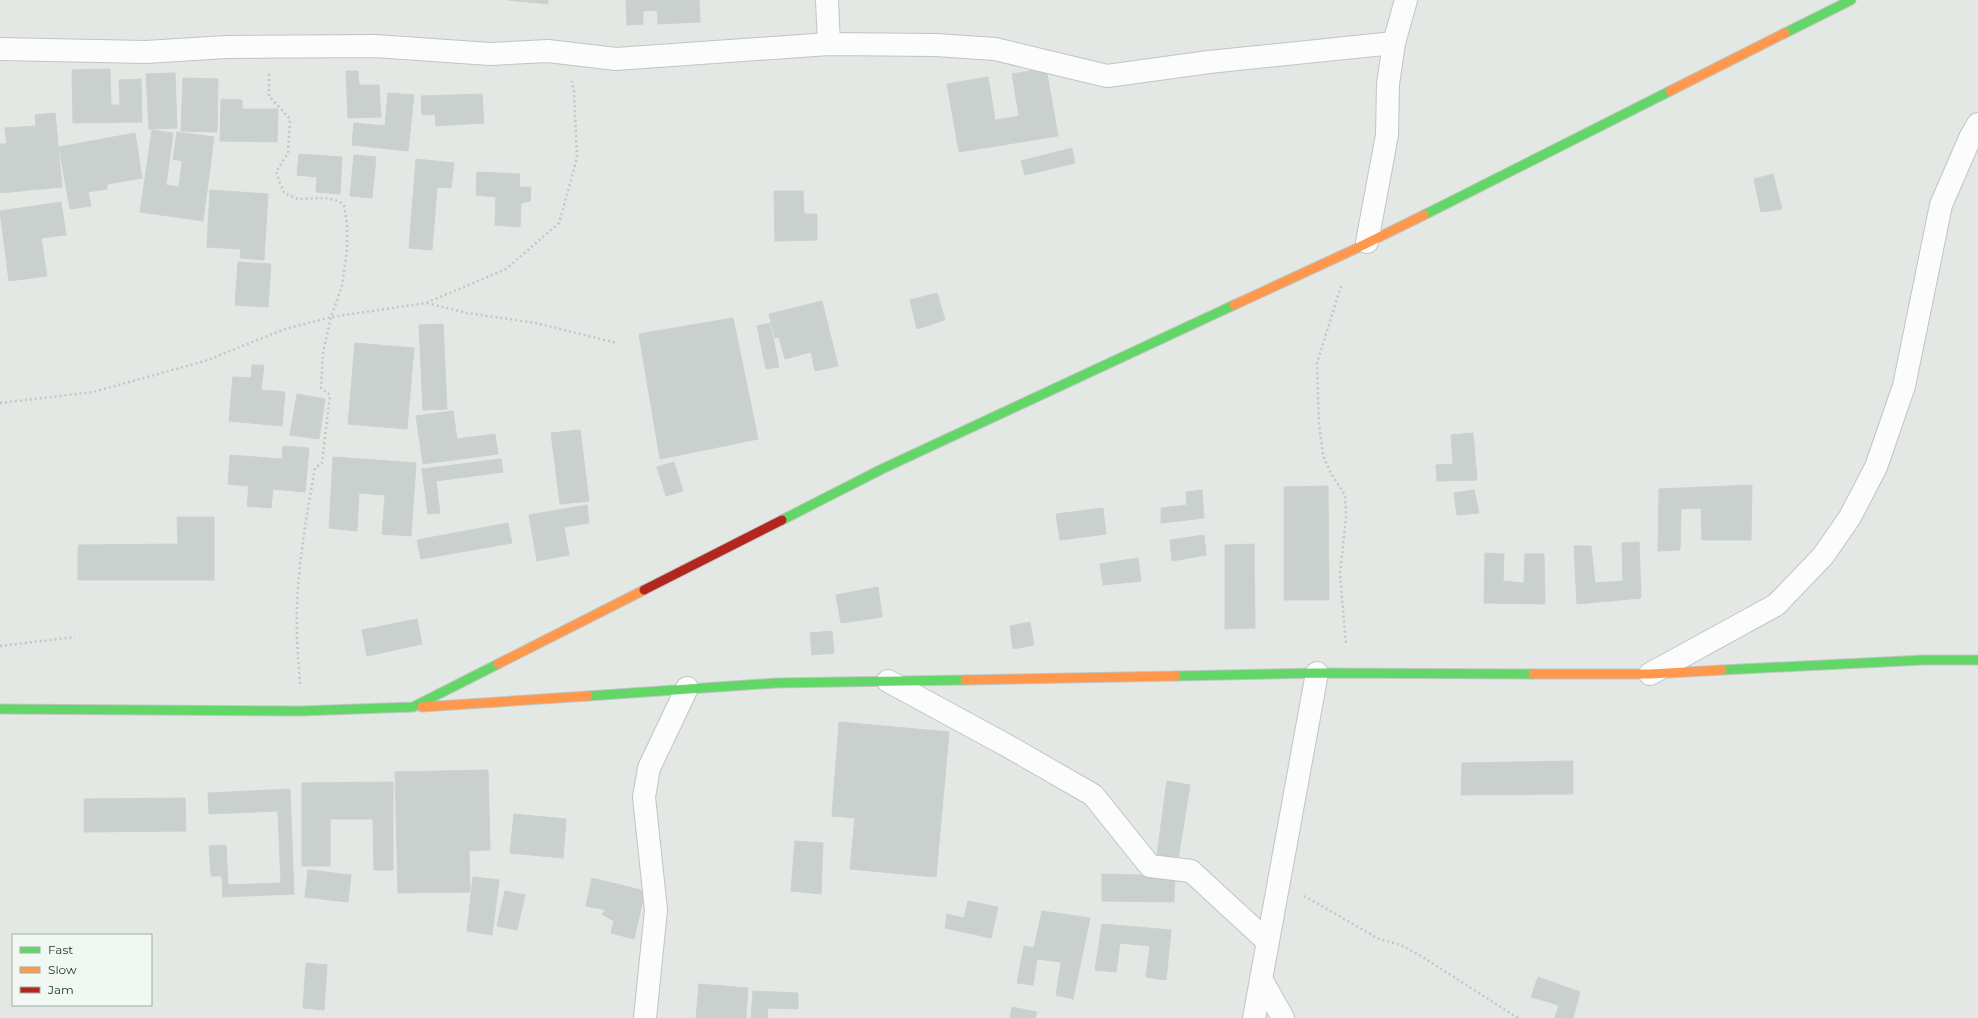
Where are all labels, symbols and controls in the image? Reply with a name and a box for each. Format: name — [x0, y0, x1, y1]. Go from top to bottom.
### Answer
legend — [12, 934, 152, 1006]
text: Fast — [48, 942, 73, 957]
text: Slow — [48, 962, 77, 977]
text: Jam — [47, 982, 74, 997]

